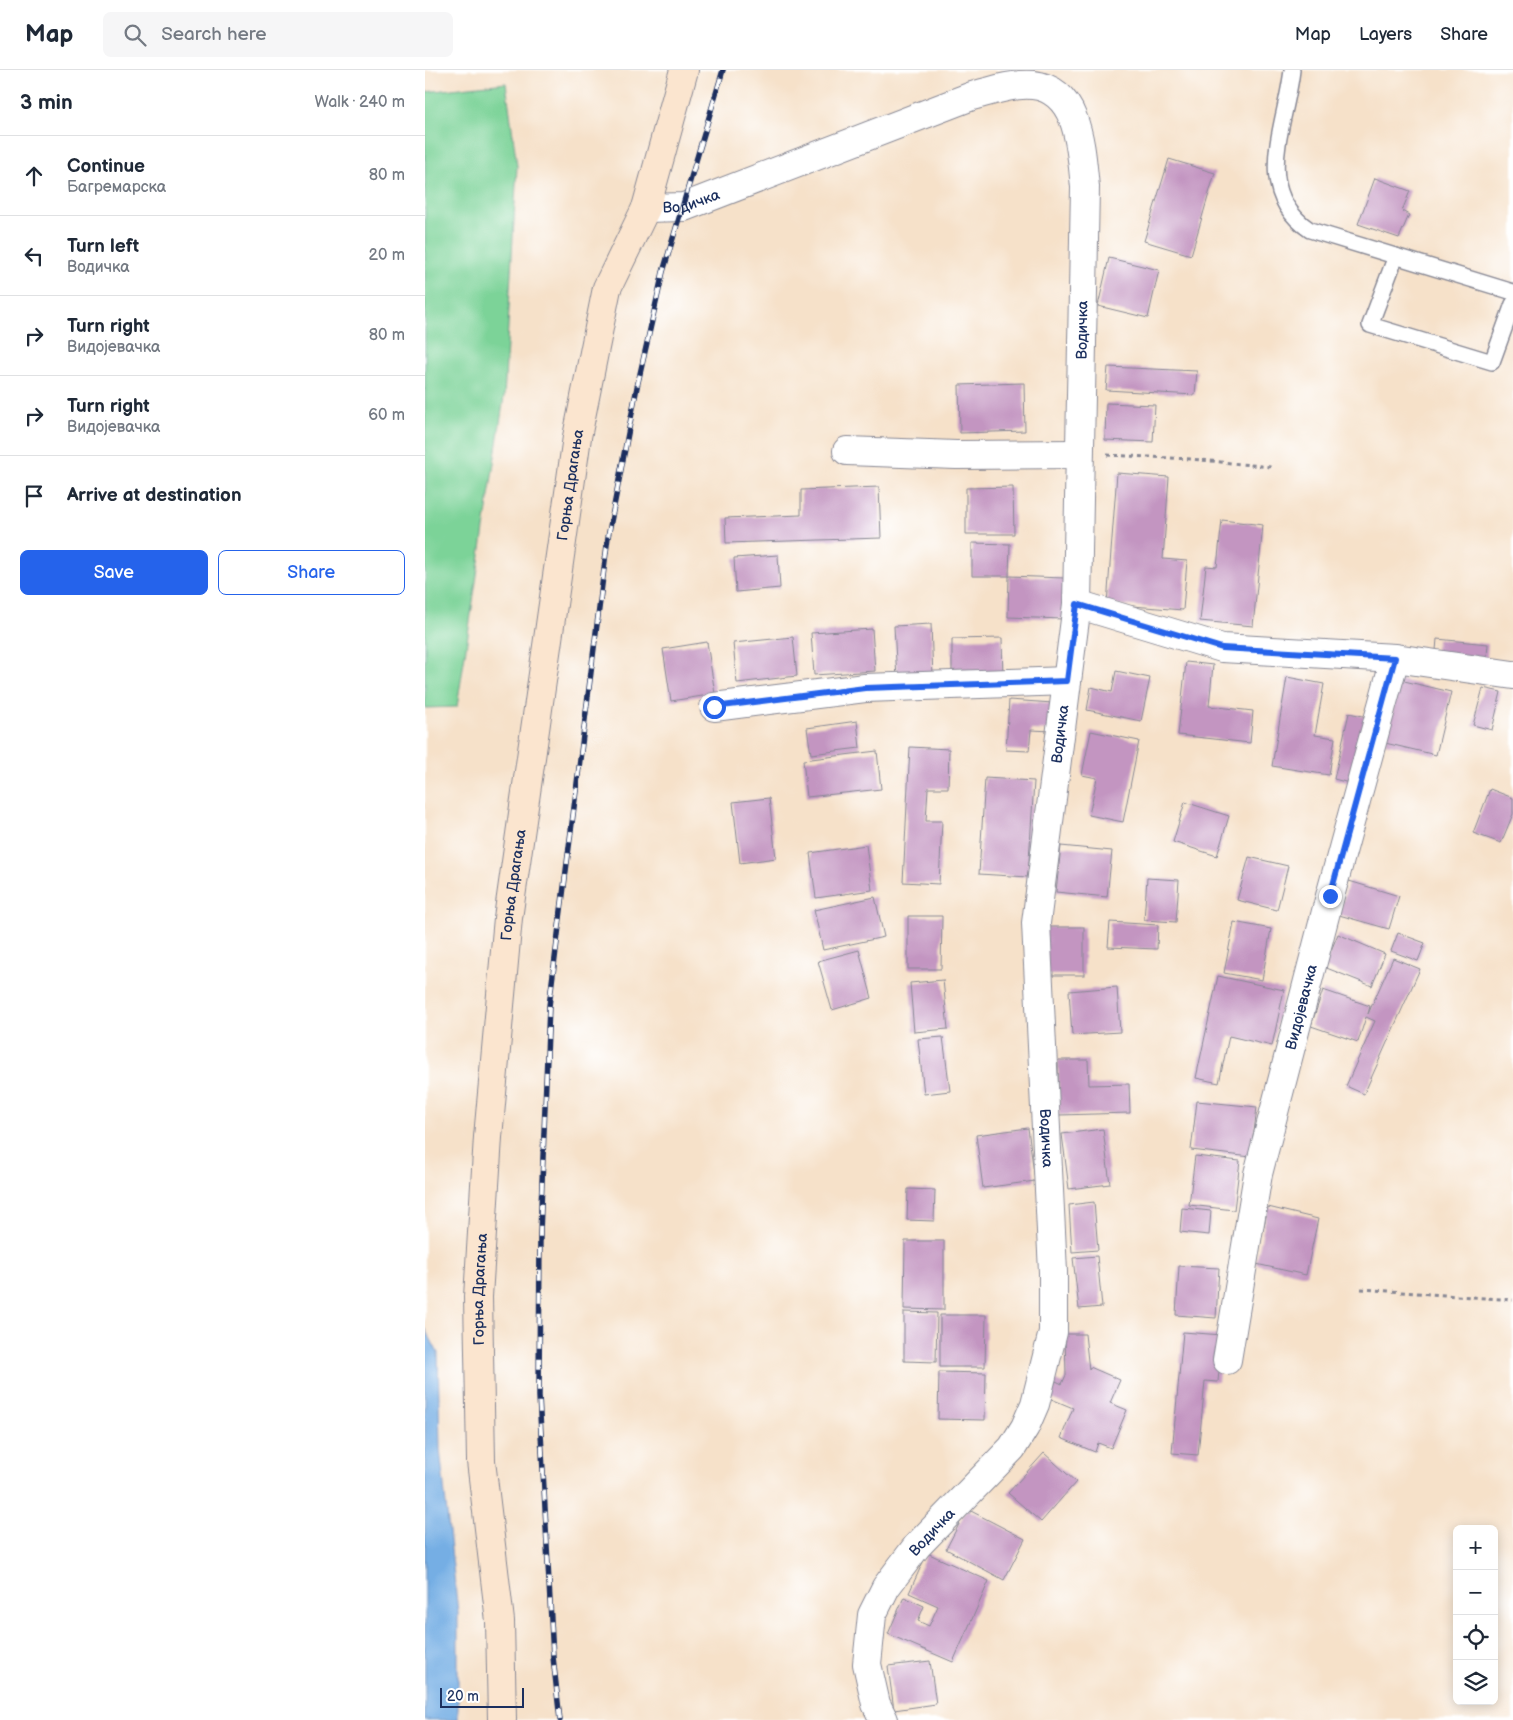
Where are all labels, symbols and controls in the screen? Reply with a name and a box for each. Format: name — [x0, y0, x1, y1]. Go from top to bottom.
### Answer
search box — [103, 12, 453, 57]
text: Map — [25, 20, 73, 49]
icon: search — [121, 21, 149, 49]
text: Search here — [161, 23, 267, 46]
text: Map — [1295, 24, 1331, 45]
text: Layers — [1359, 24, 1412, 45]
text: Share — [1440, 24, 1488, 45]
text: 3 min — [20, 90, 73, 115]
text: Walk · 240 m — [315, 93, 405, 112]
text: Continue — [67, 155, 145, 178]
icon: ahead — [20, 162, 48, 190]
text: 80 m — [369, 166, 405, 185]
text: Багремарска — [67, 178, 166, 197]
street label: Водичка — [662, 185, 723, 218]
text: Turn left — [67, 235, 139, 258]
icon: left — [20, 242, 48, 270]
text: 20 m — [369, 246, 405, 265]
text: Водичка — [67, 258, 130, 277]
street label: Водичка — [1072, 300, 1093, 360]
text: Turn right — [67, 315, 150, 338]
icon: right — [20, 322, 48, 350]
text: 80 m — [369, 326, 405, 345]
text: Видојевачка — [67, 338, 161, 357]
text: Turn right — [67, 395, 150, 418]
icon: right — [20, 402, 48, 430]
text: 60 m — [368, 406, 405, 425]
text: Видојевачка — [67, 418, 161, 437]
street label: Горња Драгања — [553, 427, 588, 542]
icon: arrive — [20, 482, 48, 510]
text: Arrive at destination — [67, 484, 242, 507]
button: Save — [20, 550, 208, 595]
button: Share — [218, 550, 405, 595]
route start — [703, 696, 726, 719]
street label: Водичка — [1047, 704, 1074, 764]
street label: Горња Драгања — [497, 828, 531, 941]
route end — [1319, 885, 1342, 908]
street label: Видојевачка — [1282, 962, 1322, 1052]
street label: Водичка — [1035, 1108, 1057, 1168]
street label: Горња Драгања — [469, 1232, 492, 1345]
street label: Водичка — [905, 1504, 959, 1560]
map controls — [1453, 1525, 1498, 1705]
button: + — [1453, 1525, 1498, 1570]
button: − — [1453, 1570, 1498, 1615]
button: locate — [1453, 1615, 1498, 1660]
button: layers — [1453, 1660, 1498, 1705]
scale bar — [440, 1685, 524, 1708]
text: 20 m — [447, 1688, 479, 1705]

